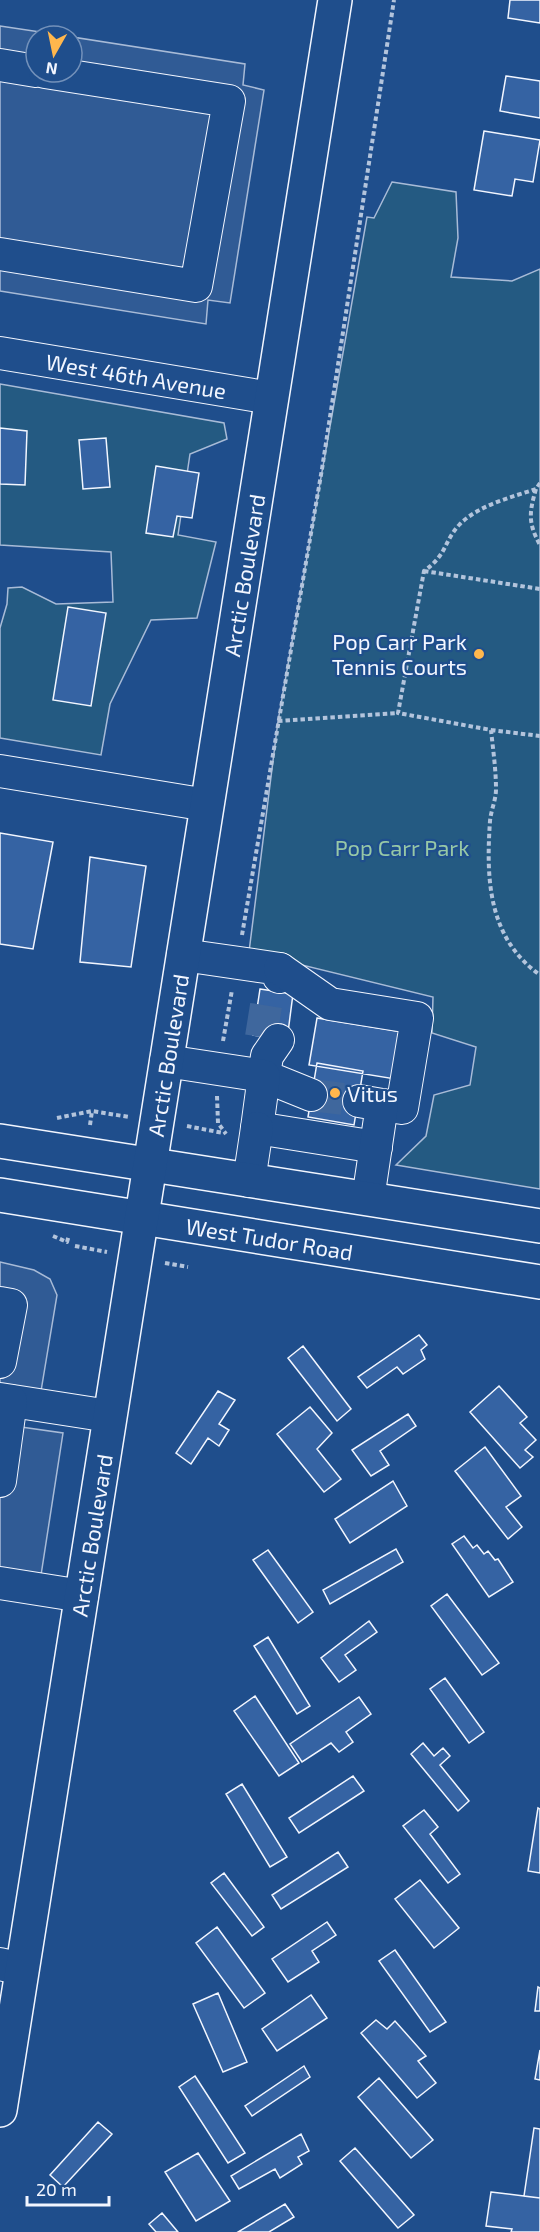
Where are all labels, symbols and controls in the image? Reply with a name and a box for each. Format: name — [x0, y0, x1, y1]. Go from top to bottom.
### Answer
north arrow — [24, 24, 84, 84]
text: N — [44, 59, 59, 80]
street label: West 46th Avenue — [44, 348, 228, 403]
street label: Arctic Boulevard — [218, 492, 269, 658]
place label: Pop Carr Park Tennis Courts — [332, 628, 467, 679]
marker: Pop Carr Park Tennis Courts — [472, 647, 486, 661]
park label: Pop Carr Park — [335, 834, 469, 860]
street label: Arctic Boulevard — [142, 972, 193, 1138]
place label: Vitus — [347, 1080, 398, 1106]
marker: Vitus — [328, 1086, 342, 1100]
street label: West Tudor Road — [184, 1212, 355, 1265]
street label: Arctic Boulevard — [66, 1452, 117, 1618]
scale bar — [27, 2169, 110, 2207]
text: 20 m — [36, 2178, 77, 2200]

